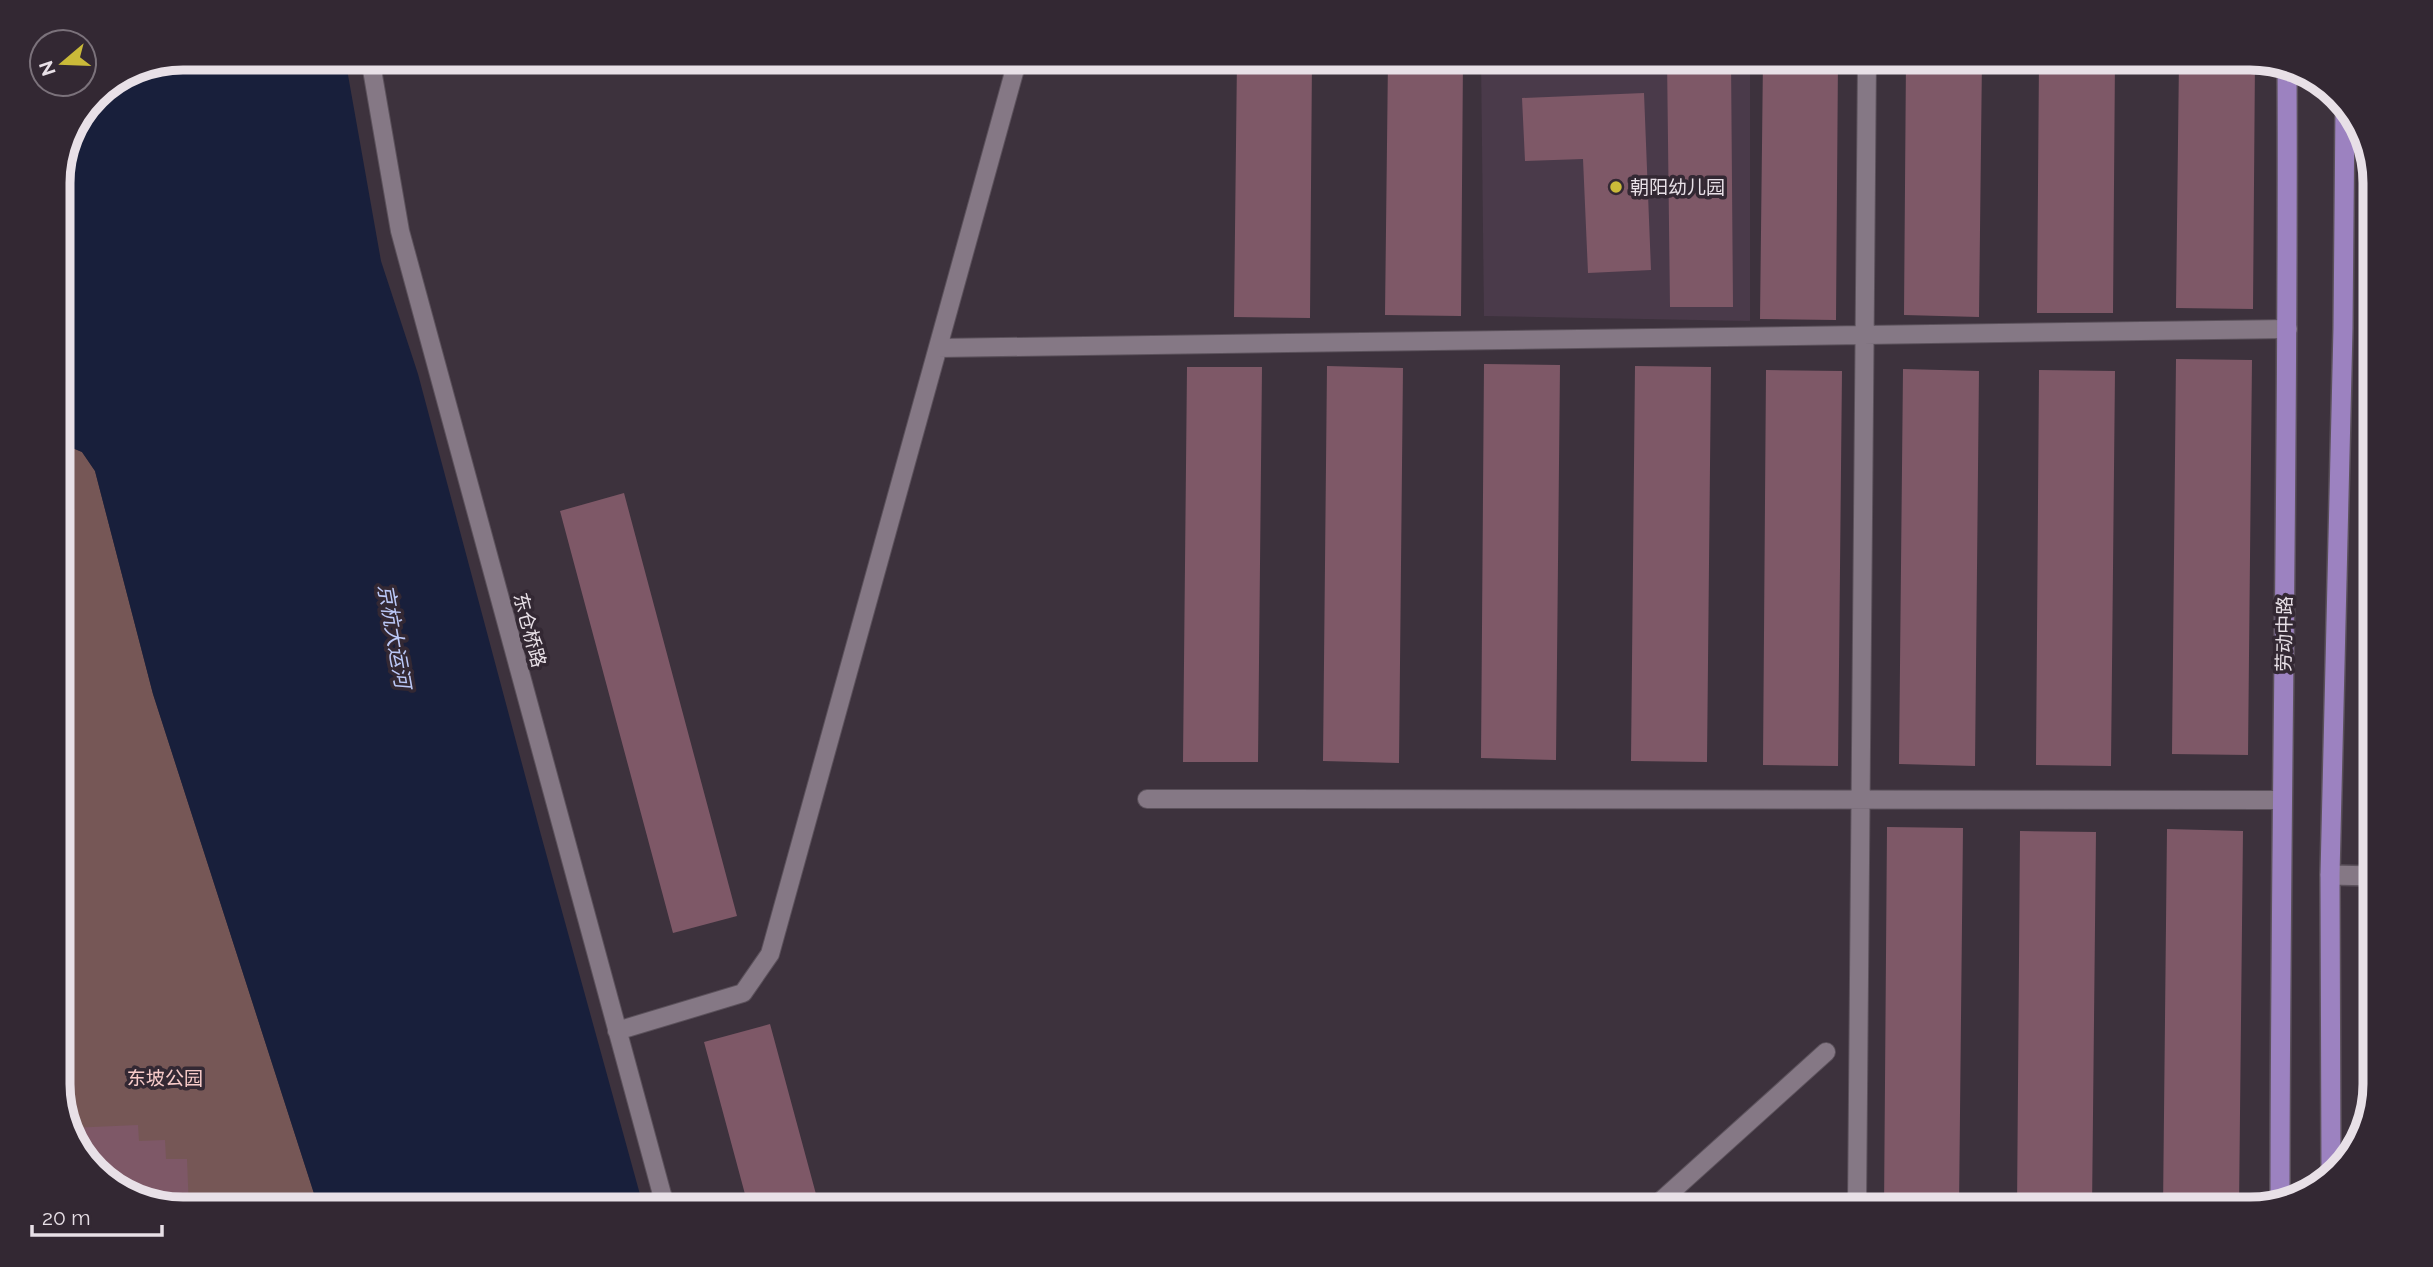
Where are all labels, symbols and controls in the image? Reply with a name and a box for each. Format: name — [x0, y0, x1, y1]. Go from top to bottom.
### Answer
north arrow — [28, 28, 98, 98]
text: N — [34, 58, 60, 79]
place label: 朝阳幼儿园 — [1630, 176, 1725, 198]
marker: 朝阳幼儿园 — [1608, 179, 1624, 195]
water label: 京杭大运河 — [373, 582, 417, 694]
street label: 东仓桥路 — [510, 590, 550, 670]
street label: 劳动中路 — [2272, 596, 2296, 672]
park label: 东坡公园 — [127, 1067, 203, 1089]
scale bar — [32, 1194, 161, 1238]
text: 20 m — [42, 1205, 90, 1230]

